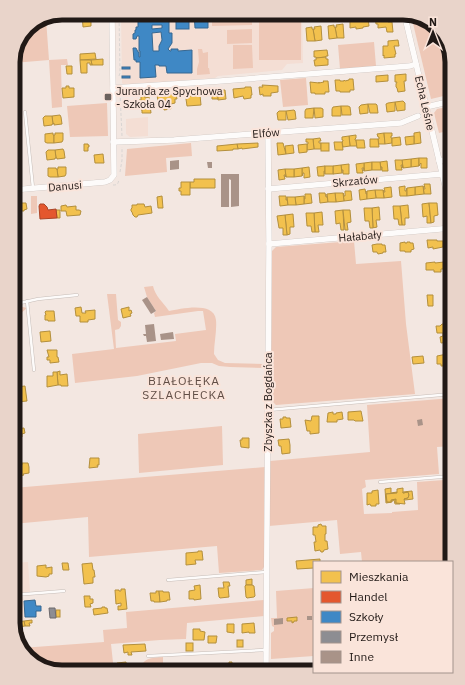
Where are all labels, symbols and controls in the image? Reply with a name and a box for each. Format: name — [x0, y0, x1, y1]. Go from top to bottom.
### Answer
north arrow — [413, 12, 453, 52]
text: N — [429, 15, 437, 29]
street label: Echa Leśne — [412, 74, 438, 132]
place label: Juranda ze Spychowa - Szkoła 04 — [116, 84, 223, 111]
marker: Juranda ze Spychowa - Szkoła 04 — [103, 92, 113, 102]
street label: Elfów — [252, 125, 281, 141]
street label: Skrzatów — [332, 172, 379, 190]
street label: Danusi — [48, 178, 82, 194]
street label: Hałabały — [338, 227, 383, 245]
street label: Zbyszka z Bogdańca — [261, 352, 275, 452]
district label: BIAŁOŁĘKA SZLACHECKA — [142, 373, 226, 402]
legend — [313, 561, 453, 673]
text: Mieszkania — [349, 569, 409, 584]
text: Handel — [349, 589, 388, 604]
text: Szkoły — [349, 609, 384, 624]
text: Przemysł — [349, 629, 399, 644]
text: Inne — [349, 649, 374, 664]

